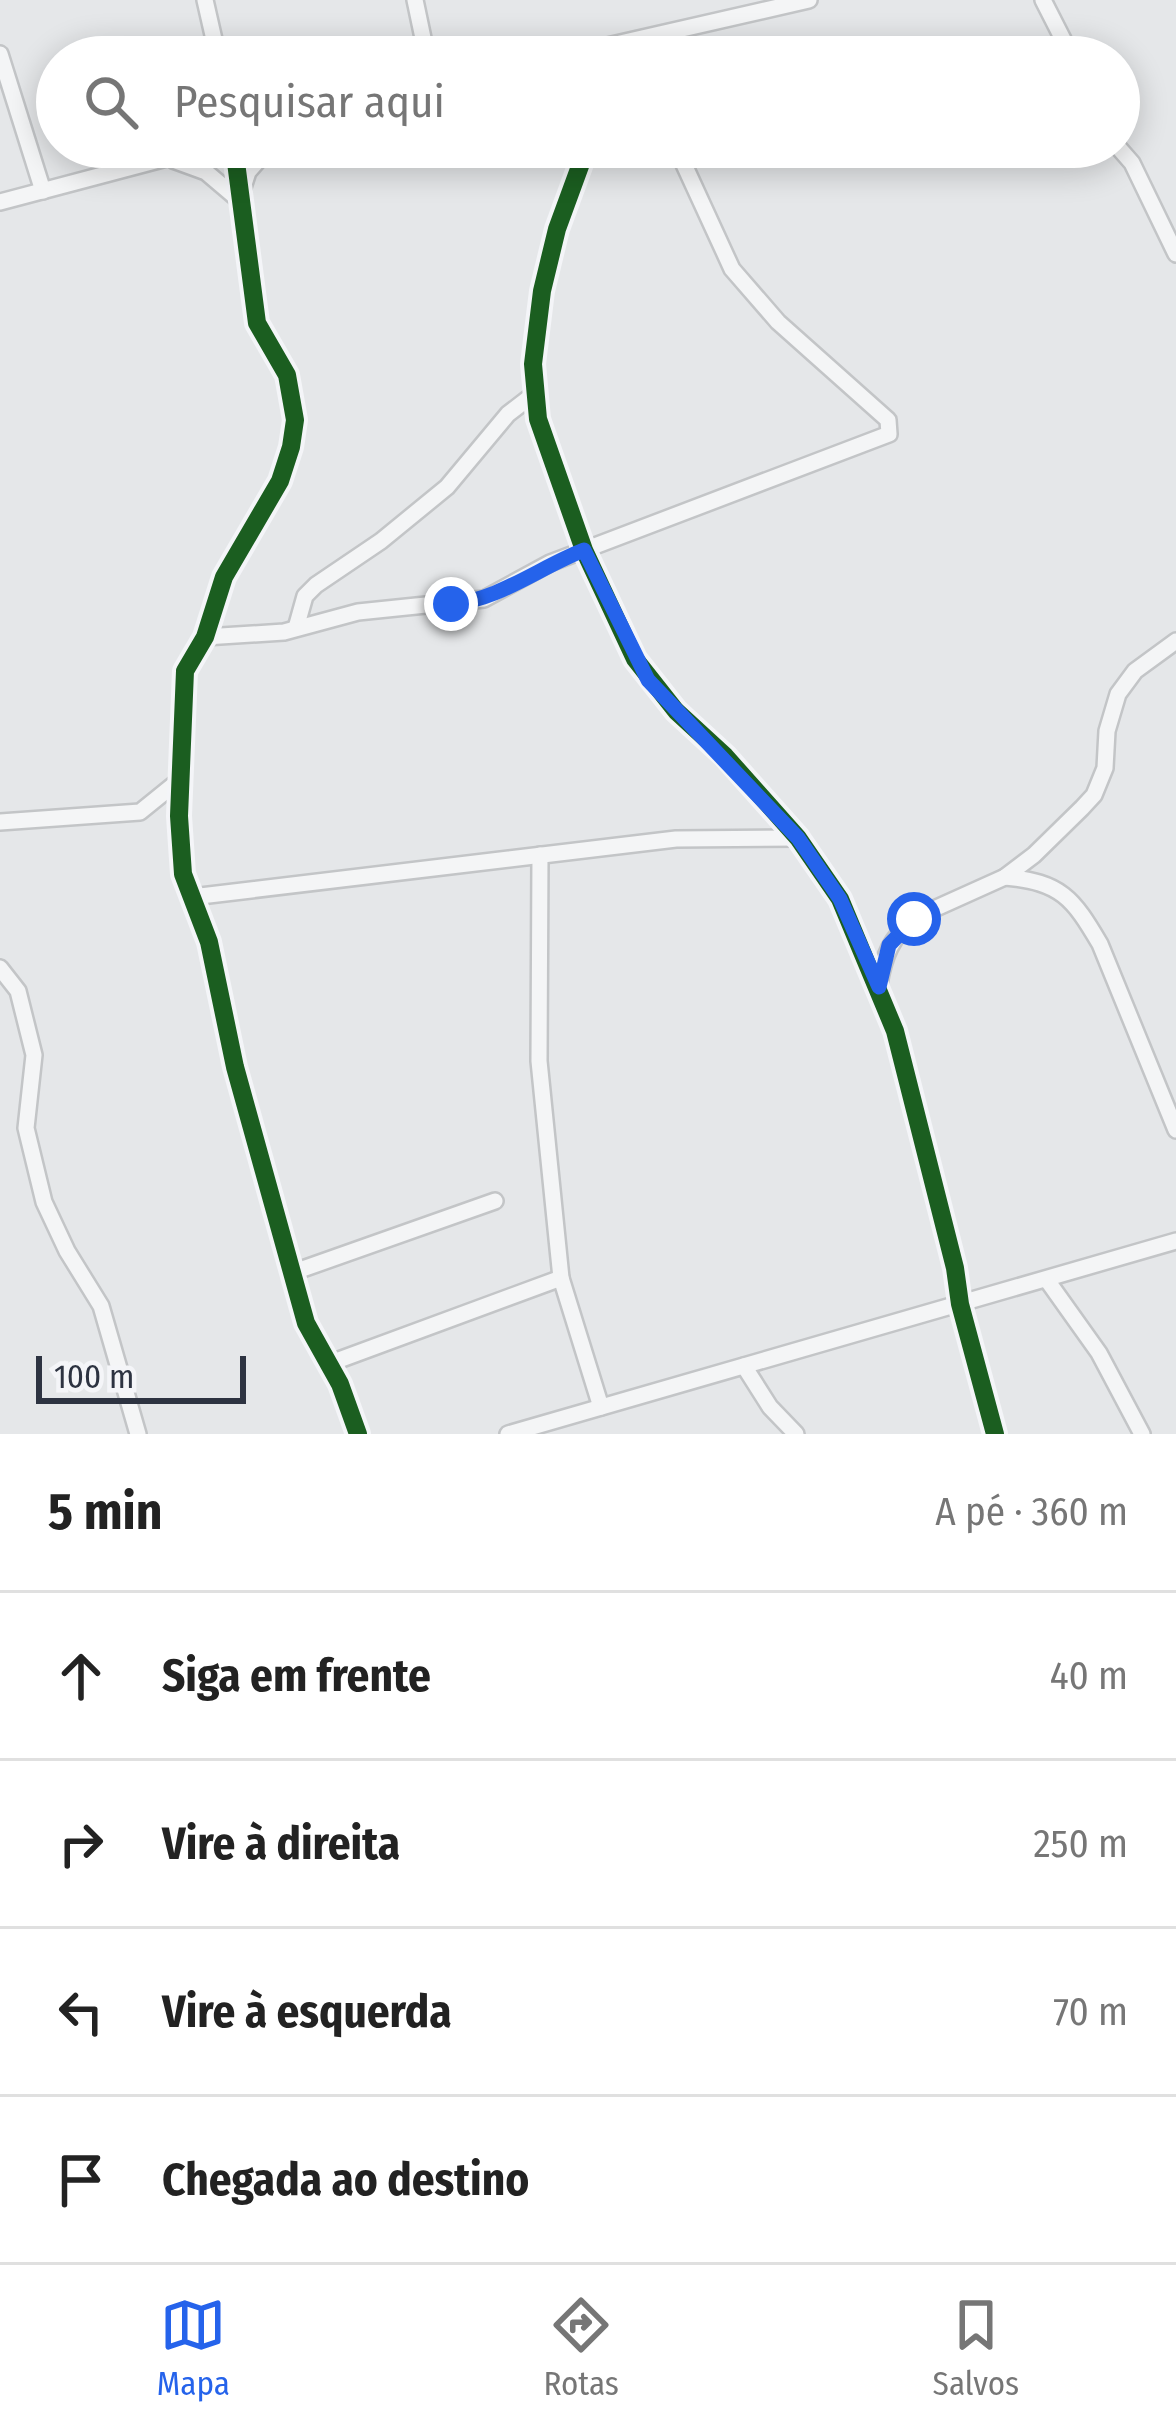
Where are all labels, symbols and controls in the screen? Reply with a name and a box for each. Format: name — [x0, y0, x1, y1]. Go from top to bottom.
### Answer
search box — [36, 36, 1140, 168]
icon: search — [78, 69, 144, 135]
text: Pesquisar aqui — [174, 75, 445, 129]
route end — [424, 577, 478, 631]
route start — [887, 892, 941, 946]
scale bar — [36, 1350, 246, 1403]
text: 100 m — [54, 1357, 134, 1397]
text: 5 min — [48, 1481, 163, 1543]
text: A pé · 360 m — [935, 1489, 1128, 1535]
icon: ahead — [48, 1643, 114, 1709]
text: Siga em frente — [162, 1649, 431, 1703]
text: 40 m — [1050, 1653, 1128, 1699]
icon: right — [48, 1811, 114, 1877]
text: Vire à direita — [162, 1817, 400, 1871]
text: 250 m — [1033, 1821, 1128, 1867]
icon: left — [48, 1979, 114, 2045]
text: Vire à esquerda — [162, 1985, 452, 2039]
text: 70 m — [1053, 1989, 1128, 2035]
icon: arrive — [48, 2147, 114, 2213]
text: Chegada ao destino — [162, 2153, 529, 2207]
tab: Mapa — [157, 2292, 230, 2404]
tab: Rotas — [544, 2292, 619, 2404]
tab: Salvos — [933, 2292, 1019, 2404]

